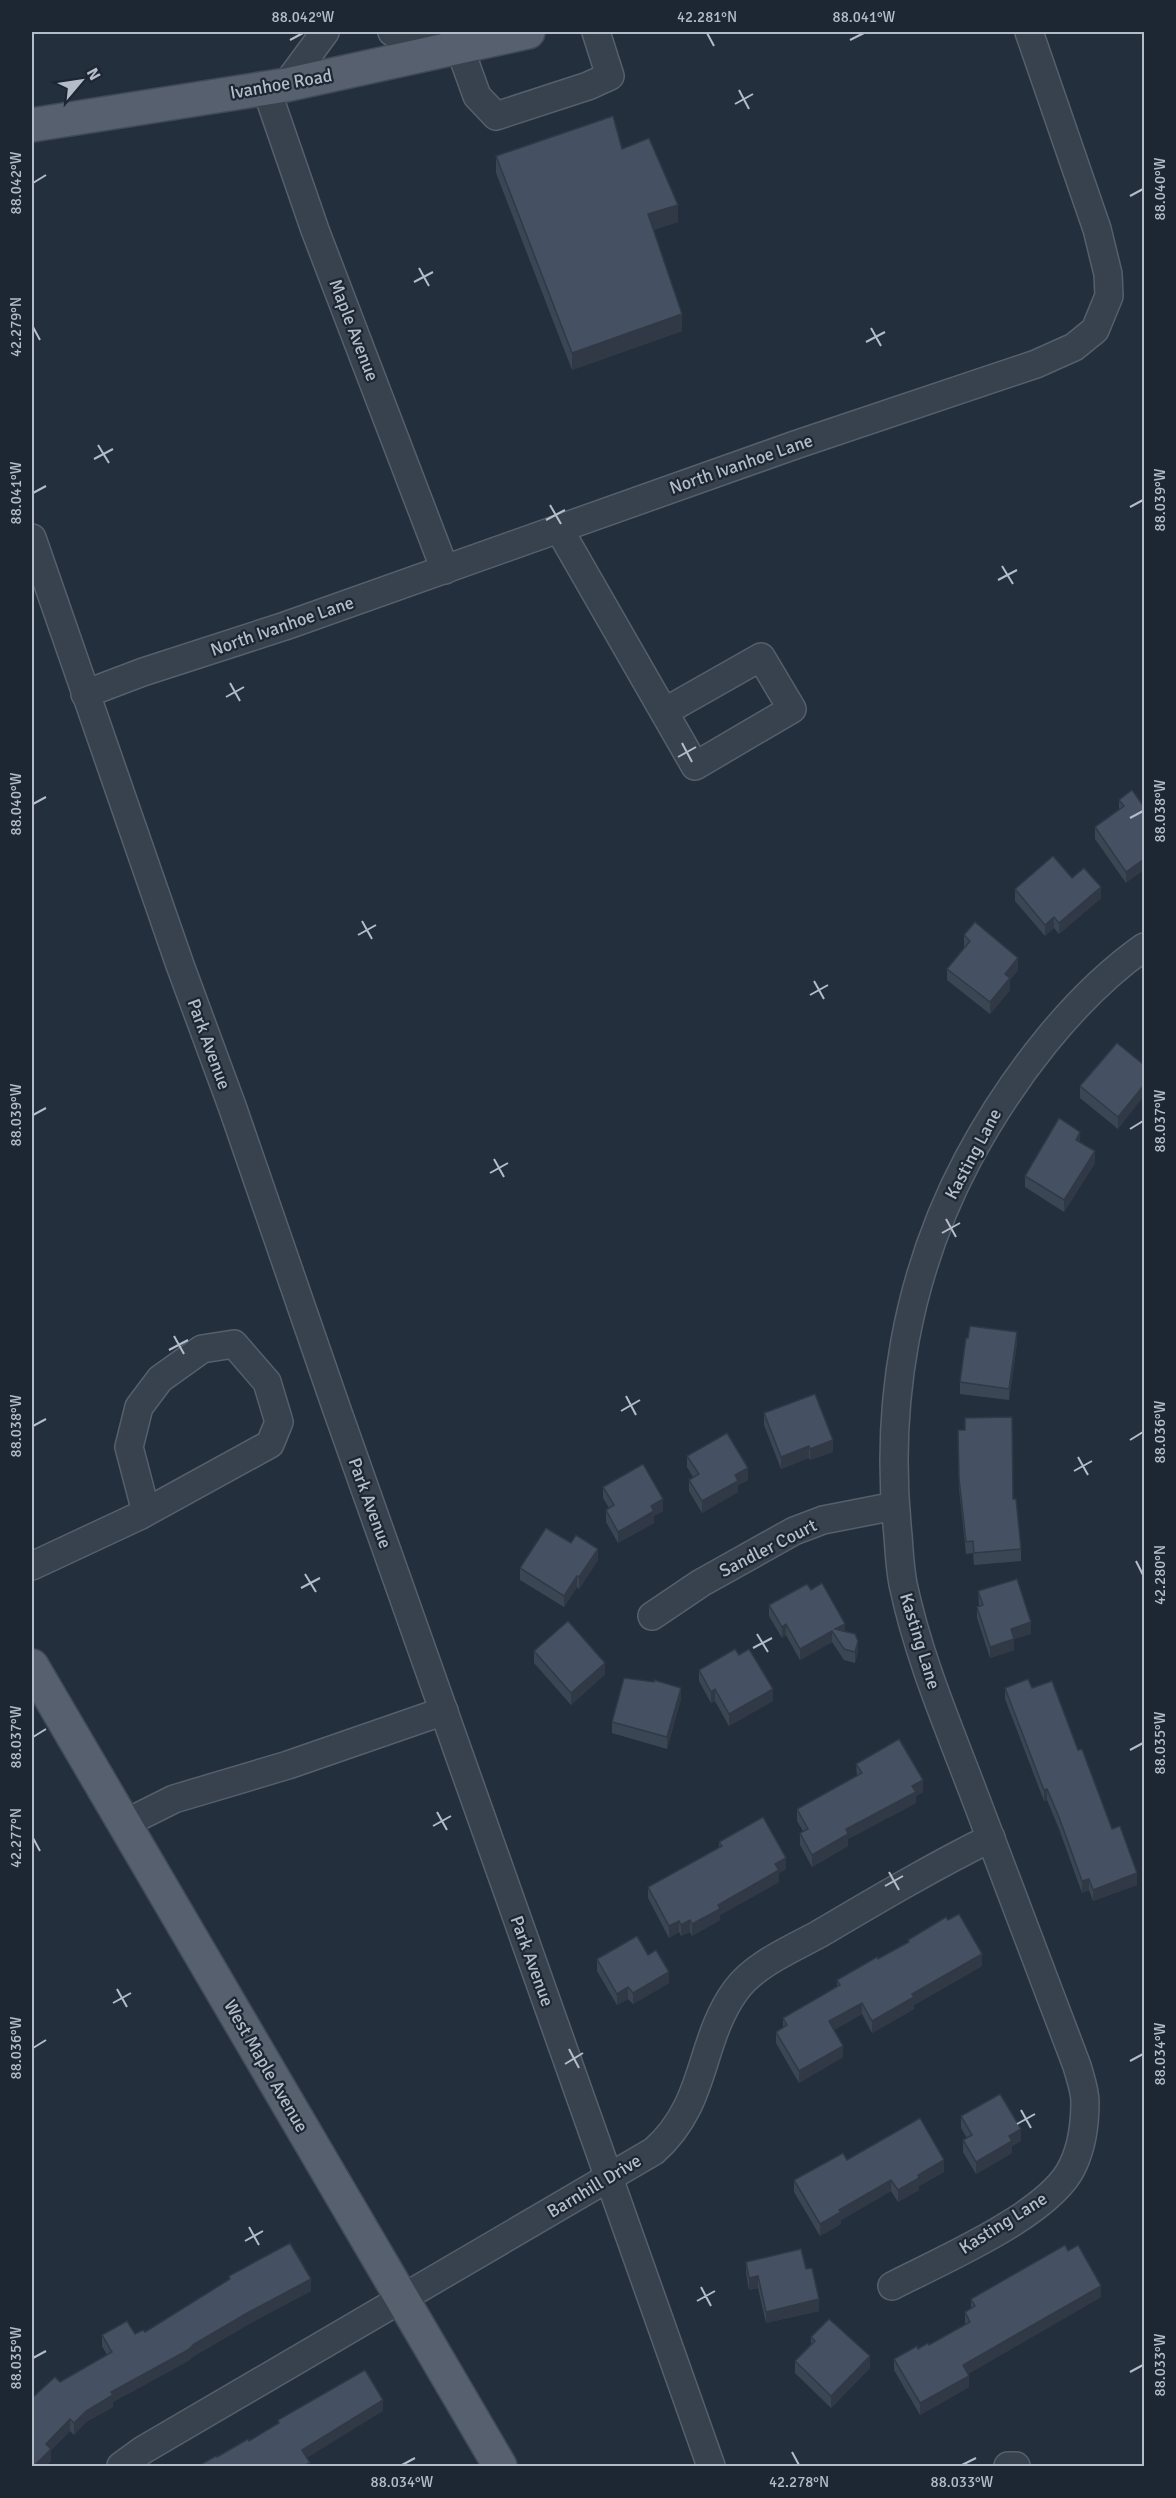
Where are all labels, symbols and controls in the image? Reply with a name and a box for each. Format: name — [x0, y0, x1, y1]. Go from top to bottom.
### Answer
text: 88.042°W — [272, 8, 335, 26]
text: 42.281°N — [677, 8, 737, 26]
text: 88.041°W — [833, 8, 896, 26]
north arrow — [51, 51, 111, 111]
text: N — [82, 64, 105, 84]
street label: Ivanhoe Road — [228, 64, 334, 104]
text: 88.042°W — [7, 151, 25, 214]
text: 88.040°W — [1151, 157, 1169, 220]
street label: Maple Avenue — [324, 276, 384, 384]
text: 42.279°N — [7, 297, 25, 357]
street label: North Ivanhoe Lane — [666, 429, 816, 499]
text: 88.041°W — [7, 461, 25, 524]
text: 88.039°W — [1151, 468, 1169, 531]
street label: North Ivanhoe Lane — [207, 591, 357, 661]
text: 88.040°W — [7, 772, 25, 835]
text: 88.038°W — [1151, 779, 1169, 842]
street label: Park Avenue — [182, 996, 236, 1092]
text: 88.039°W — [7, 1083, 25, 1146]
text: 88.037°W — [1151, 1089, 1169, 1152]
street label: Kasting Lane — [940, 1105, 1006, 1203]
text: 88.038°W — [7, 1394, 25, 1457]
text: 88.036°W — [1151, 1400, 1169, 1463]
street label: Park Avenue — [343, 1455, 397, 1551]
street label: Sandler Court — [716, 1514, 820, 1582]
text: 42.280°N — [1151, 1545, 1169, 1605]
street label: Kasting Lane — [895, 1590, 945, 1692]
text: 88.037°W — [7, 1705, 25, 1768]
text: 88.035°W — [1151, 1711, 1169, 1774]
text: 42.277°N — [7, 1808, 25, 1868]
street label: Park Avenue — [505, 1913, 559, 2009]
street label: West Maple Avenue — [219, 1996, 313, 2136]
text: 88.036°W — [7, 2016, 25, 2079]
text: 88.034°W — [1151, 2022, 1169, 2085]
street label: Barnhill Drive — [543, 2149, 645, 2223]
street label: Kasting Lane — [955, 2187, 1051, 2259]
text: 88.035°W — [7, 2326, 25, 2389]
text: 88.033°W — [1151, 2333, 1169, 2396]
text: 88.034°W — [371, 2473, 434, 2491]
text: 42.278°N — [769, 2473, 829, 2491]
text: 88.033°W — [931, 2473, 994, 2491]

